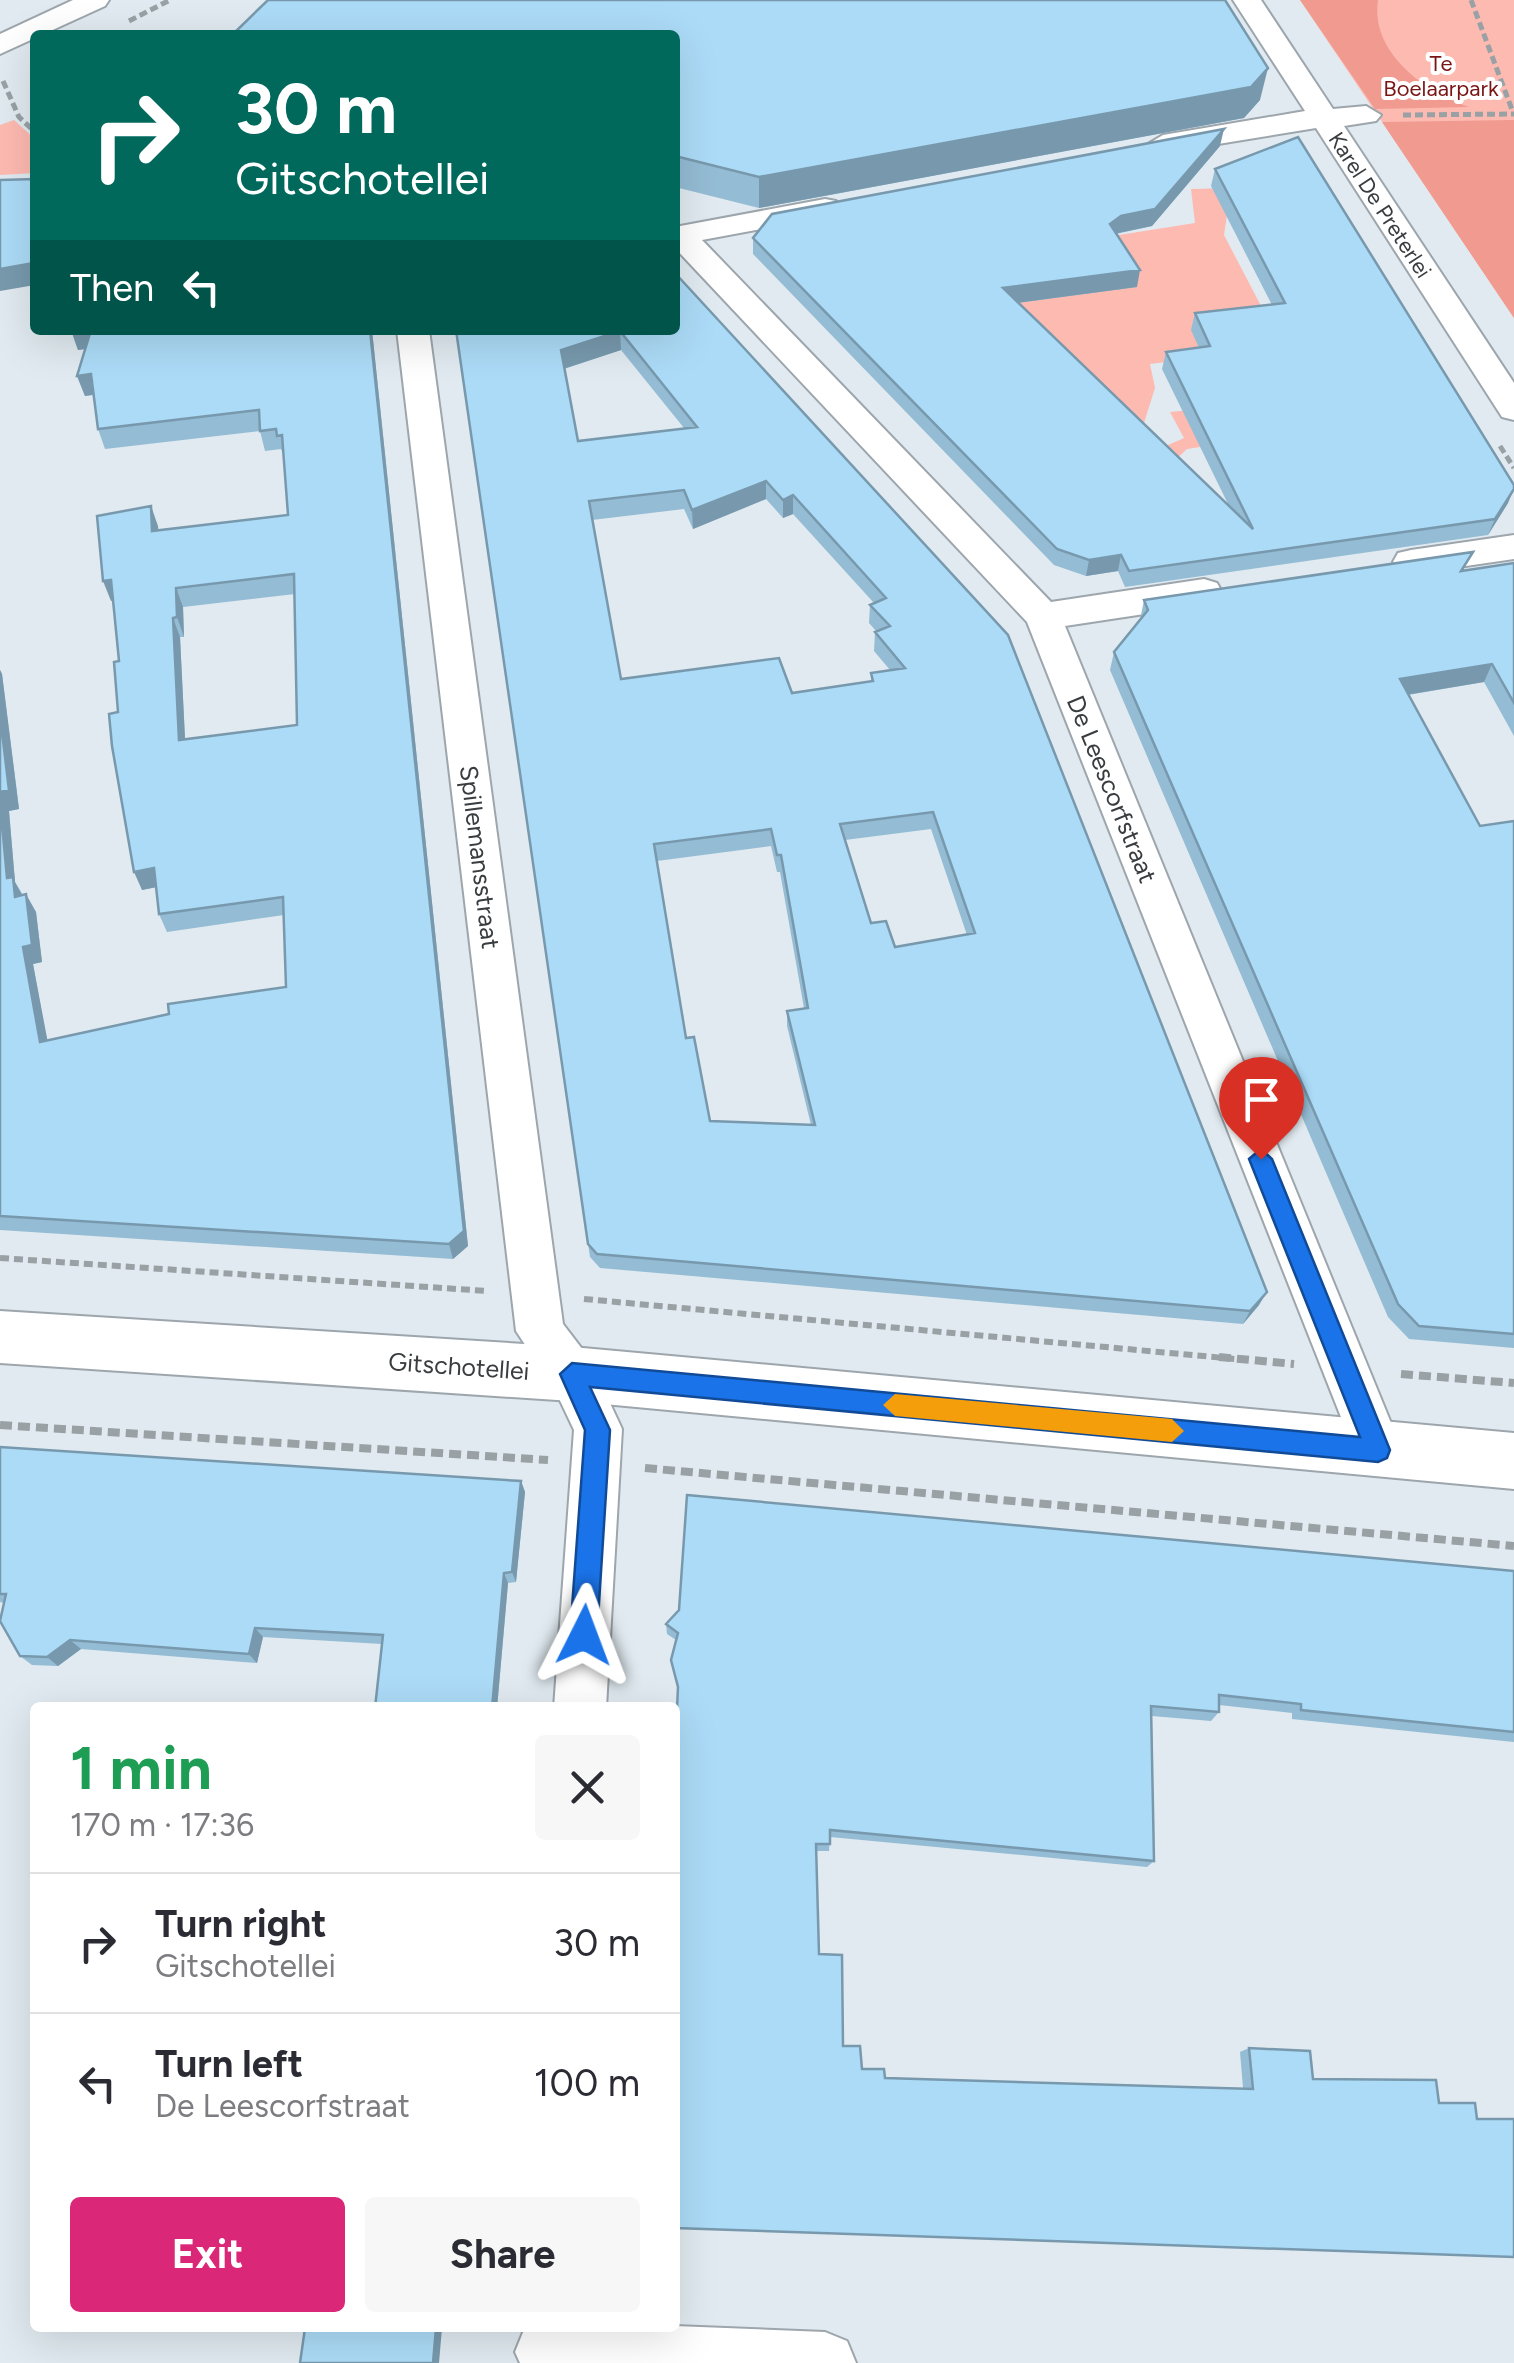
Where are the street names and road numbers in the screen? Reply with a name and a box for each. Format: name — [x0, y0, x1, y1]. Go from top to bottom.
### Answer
street label: Karel De Preterlei — [1323, 127, 1437, 283]
street label: De Leescorfstraat — [1061, 691, 1163, 887]
street label: Spillemansstraat — [454, 764, 506, 950]
street label: Gitschotellei — [387, 1346, 531, 1386]

